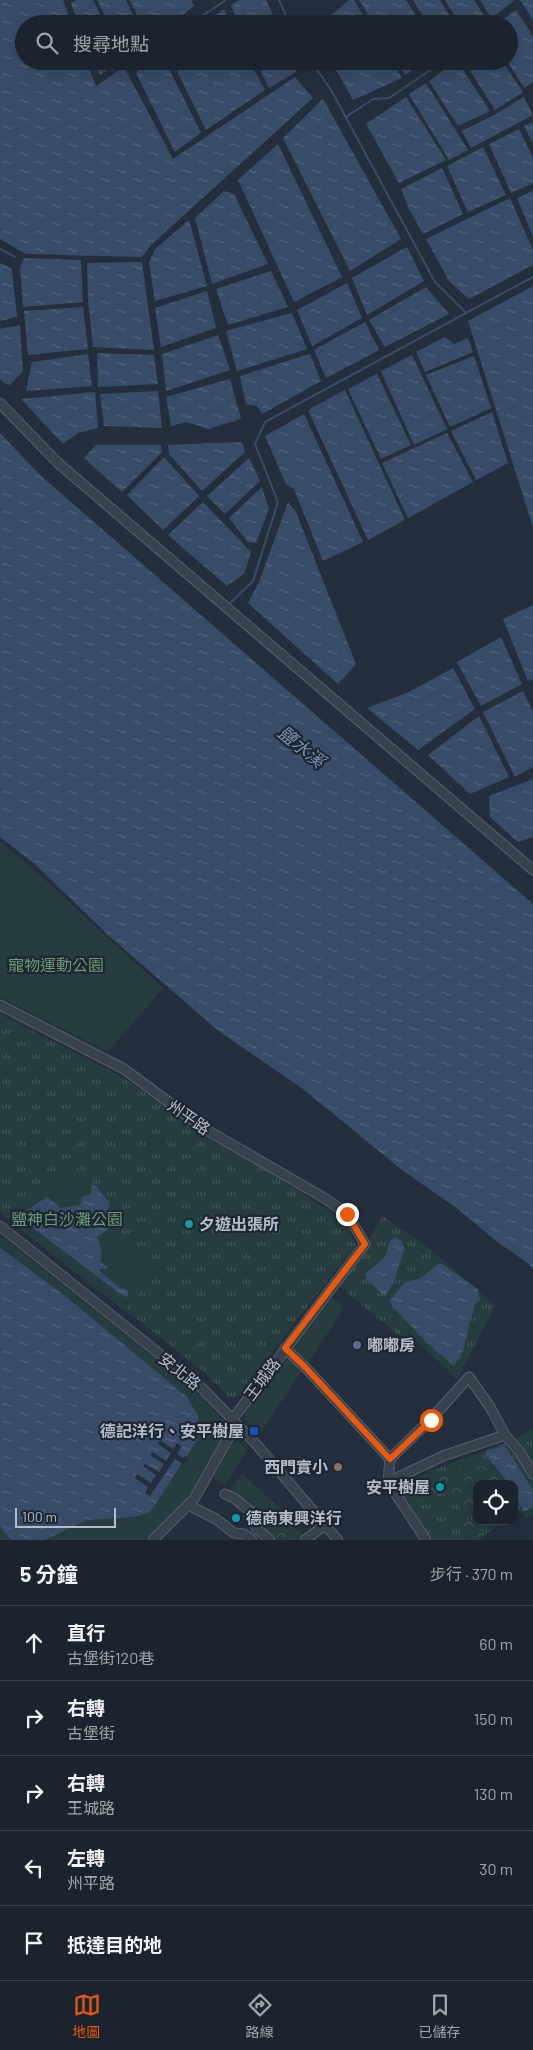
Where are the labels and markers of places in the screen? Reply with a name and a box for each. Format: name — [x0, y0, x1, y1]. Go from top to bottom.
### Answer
place label: 夕遊出張所 — [199, 1214, 279, 1233]
marker: 夕遊出張所 — [183, 1218, 195, 1230]
place label: 嘟嘟房 — [367, 1335, 415, 1354]
marker: 嘟嘟房 — [351, 1339, 363, 1351]
place label: 德記洋行、安平樹屋 — [100, 1421, 244, 1440]
marker: 德記洋行、安平樹屋 — [248, 1425, 260, 1437]
place label: 西門實小 — [264, 1457, 328, 1476]
marker: 西門實小 — [332, 1461, 344, 1473]
place label: 安平樹屋 — [366, 1477, 430, 1496]
marker: 安平樹屋 — [434, 1481, 446, 1493]
place label: 德商東興洋行 — [246, 1508, 342, 1527]
marker: 德商東興洋行 — [230, 1512, 242, 1524]

